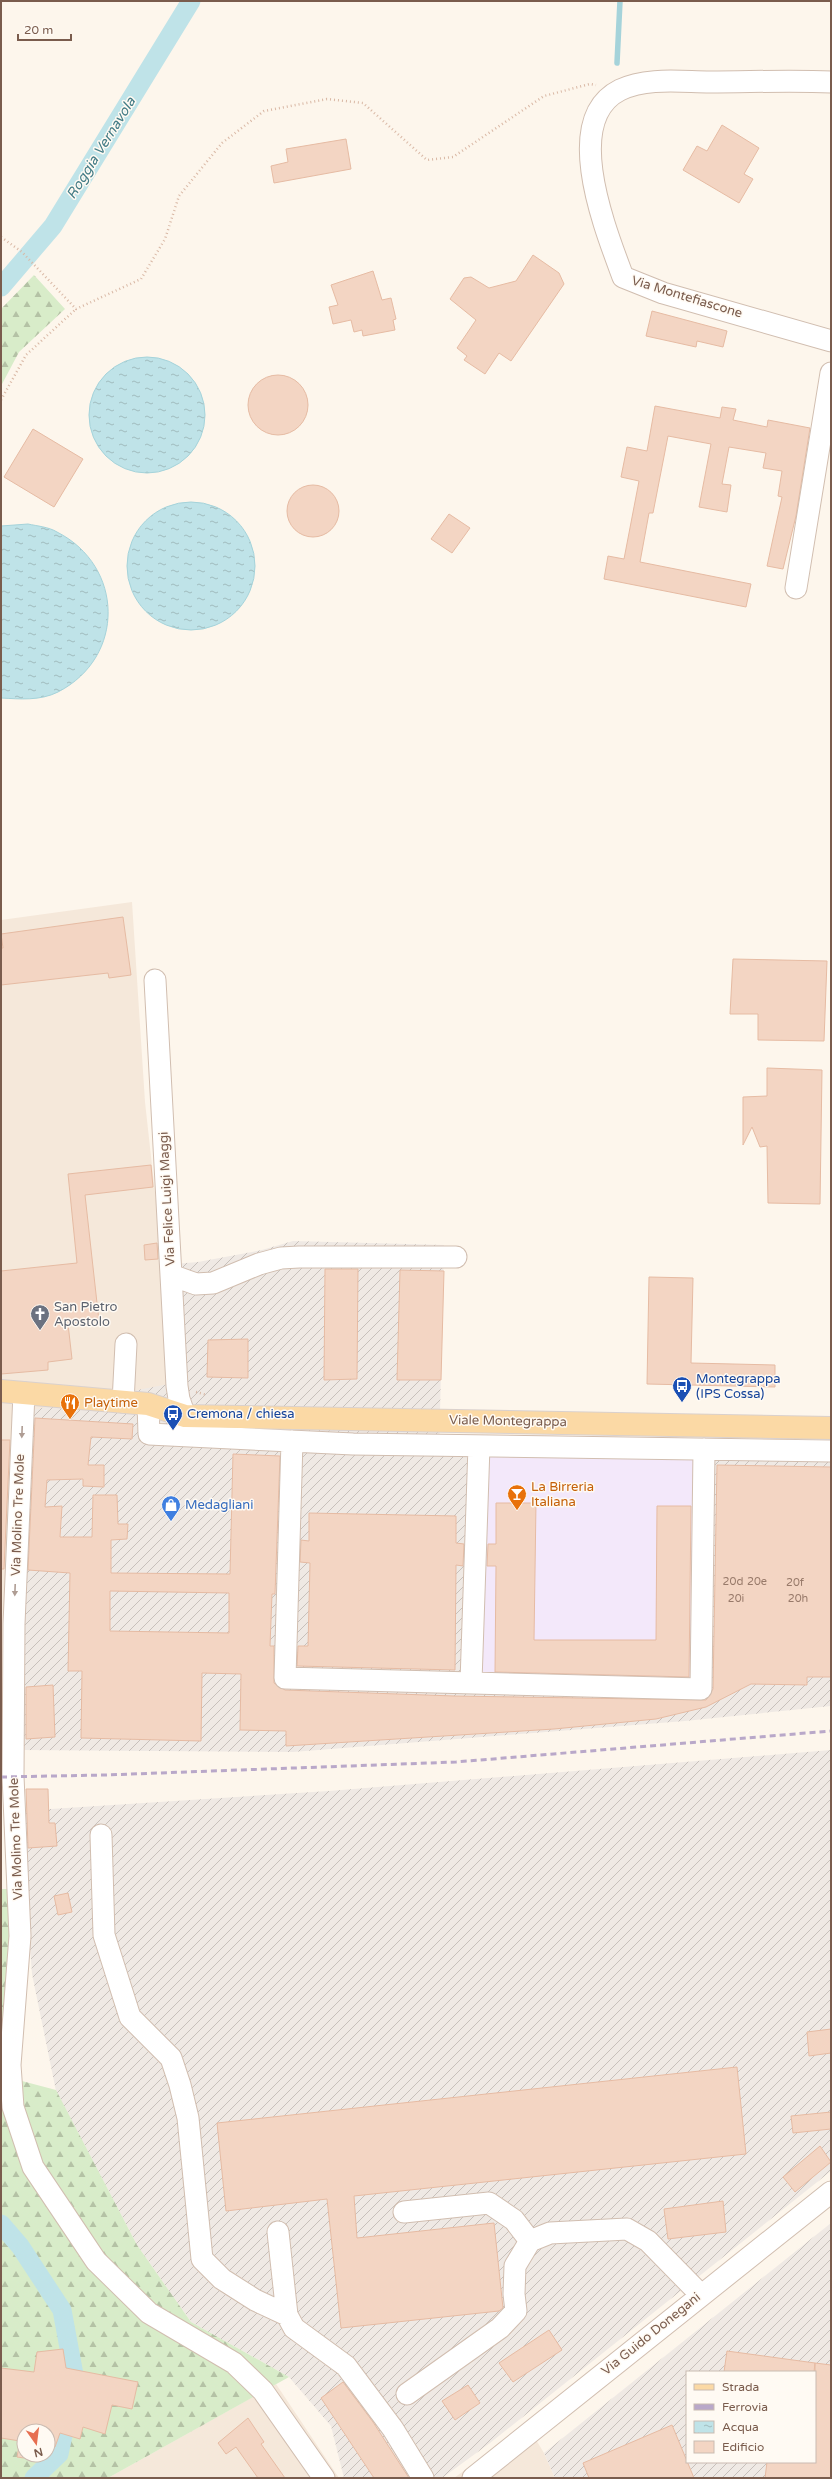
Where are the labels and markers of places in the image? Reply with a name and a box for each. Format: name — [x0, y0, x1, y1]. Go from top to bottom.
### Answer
place label: San Pietro Apostolo — [54, 1299, 118, 1330]
church icon: San Pietro Apostolo — [29, 1303, 51, 1331]
place label: Montegrappa (IPS Cossa) — [696, 1371, 780, 1402]
bus stop icon: Montegrappa (IPS Cossa) — [671, 1375, 693, 1403]
restaurant icon: Playtime — [59, 1392, 81, 1420]
place label: Playtime — [84, 1395, 138, 1411]
bus stop icon: Cremona / chiesa — [162, 1403, 184, 1431]
place label: Cremona / chiesa — [187, 1406, 295, 1422]
place label: La Birreria Italiana — [531, 1479, 594, 1510]
bar icon: La Birreria Italiana — [506, 1483, 528, 1511]
shop icon: Medagliani — [160, 1494, 182, 1522]
place label: Medagliani — [185, 1497, 253, 1513]

